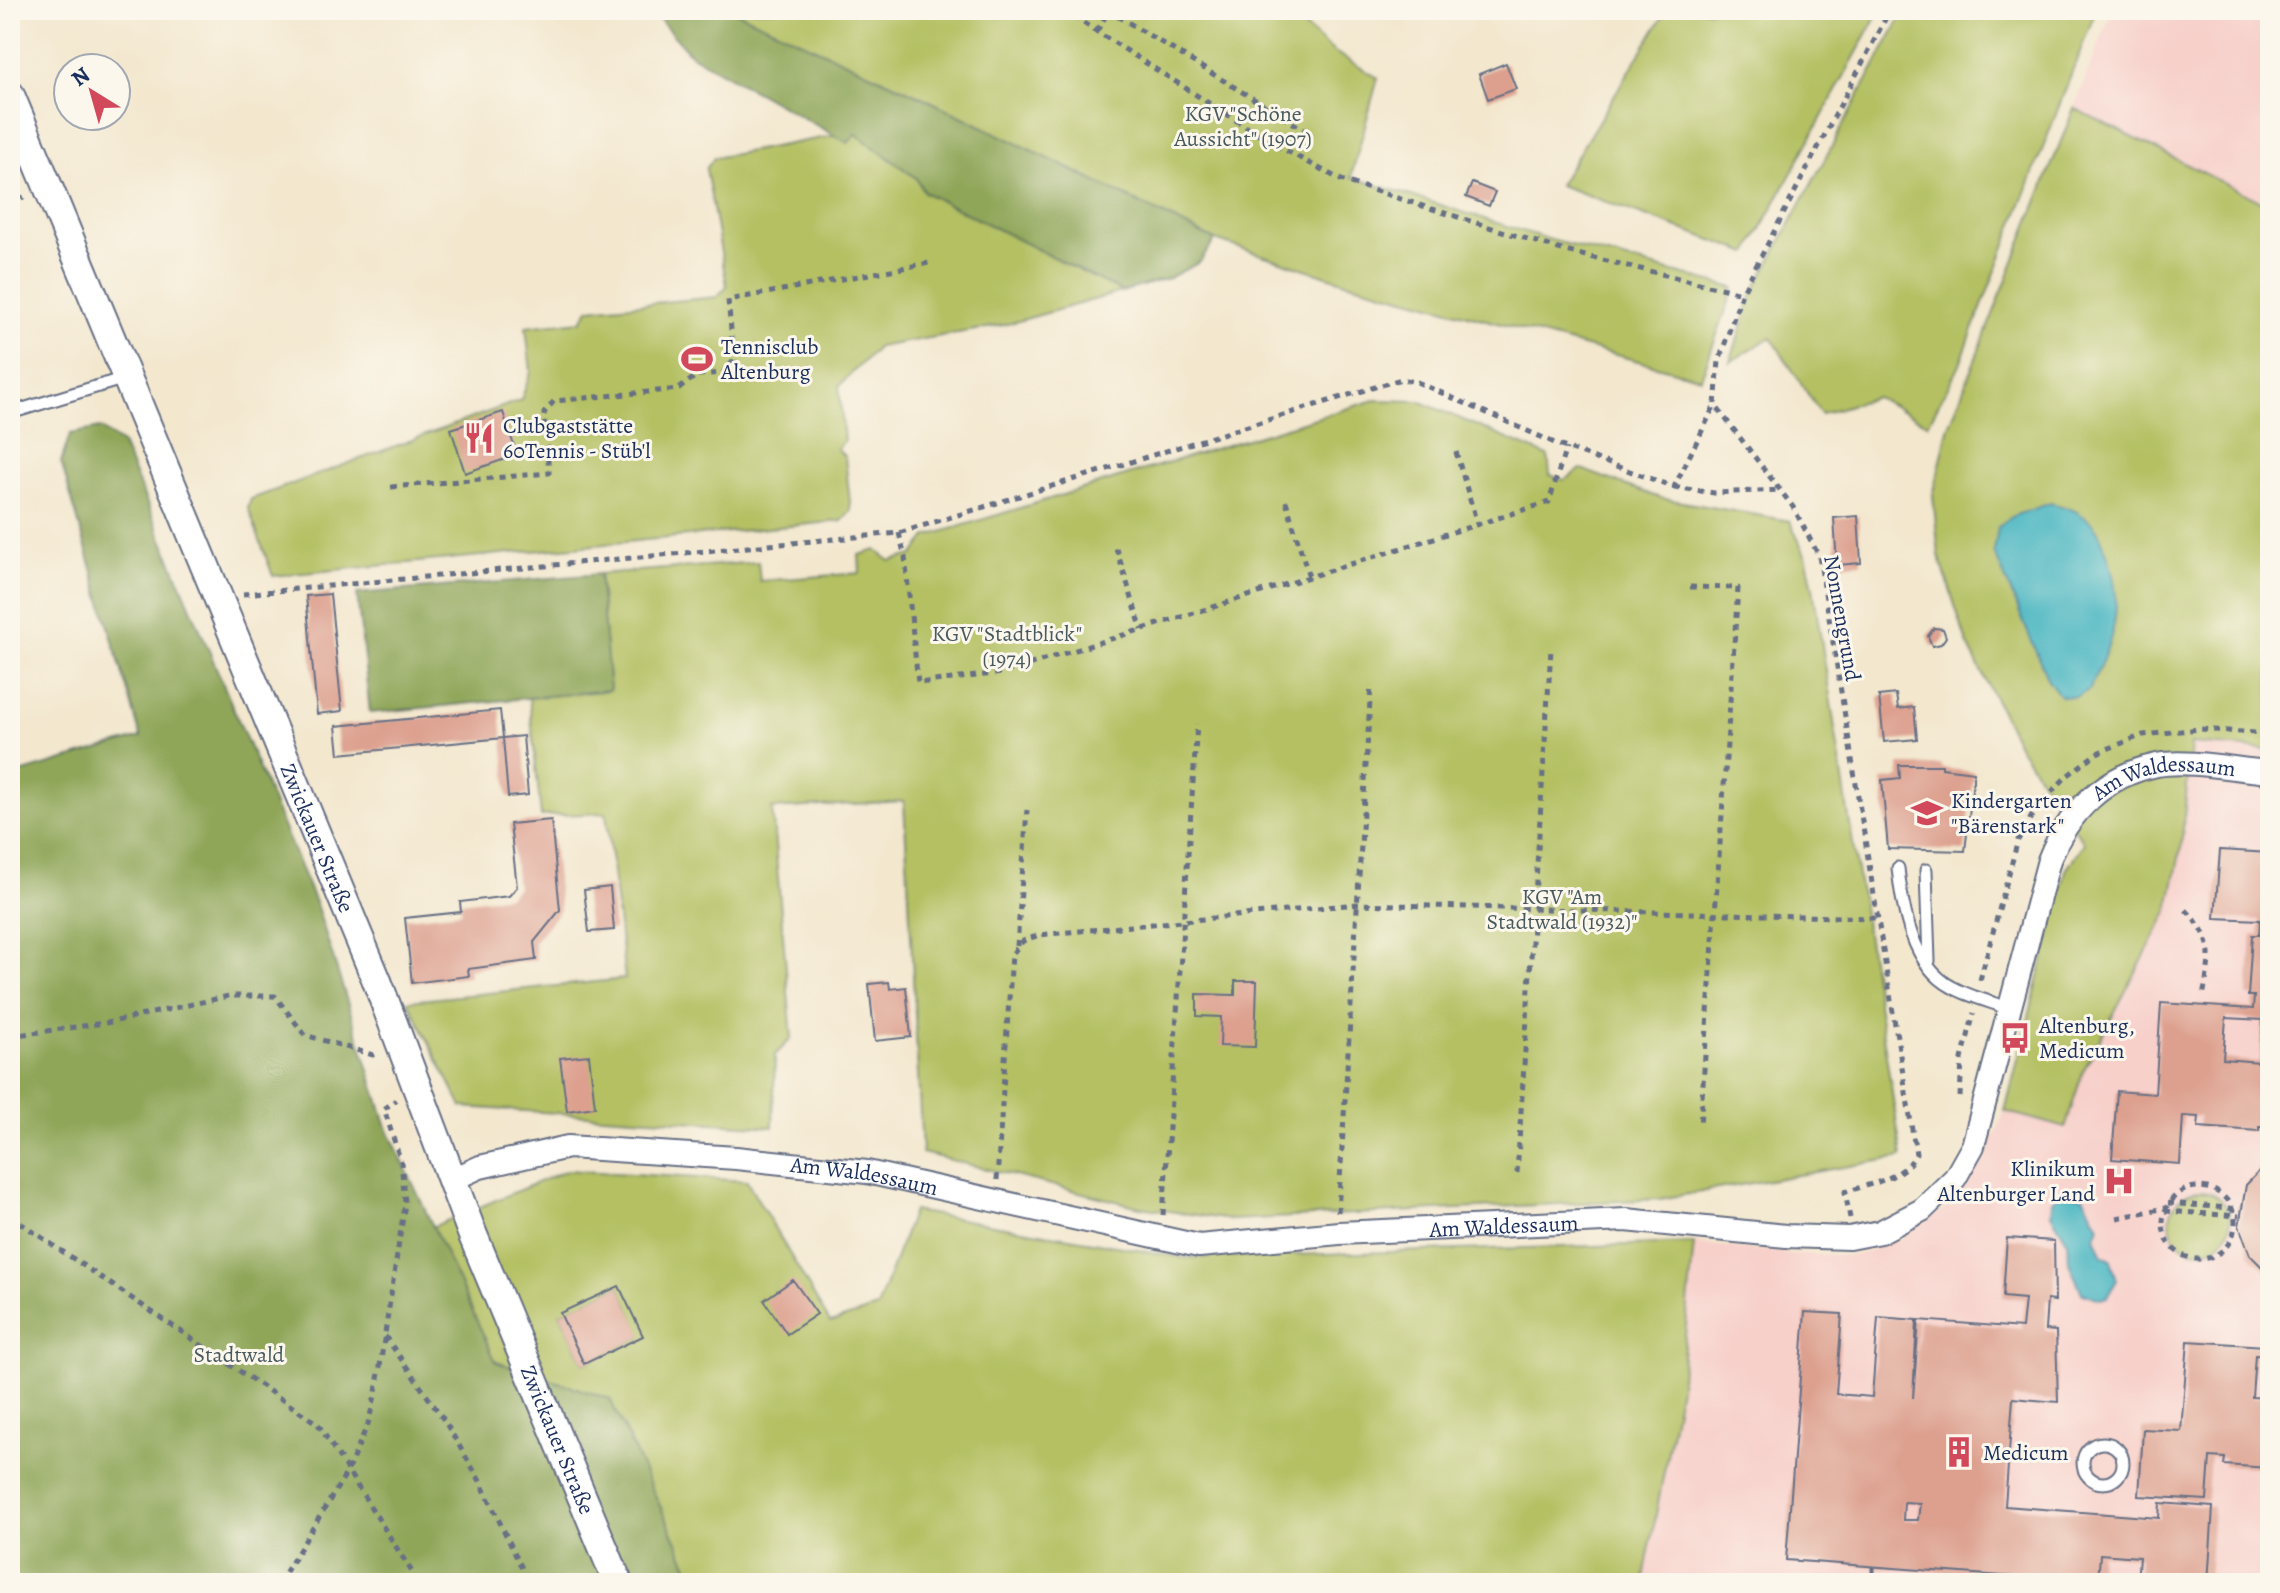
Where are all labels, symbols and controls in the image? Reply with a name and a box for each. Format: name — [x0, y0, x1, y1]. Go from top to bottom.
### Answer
north arrow — [52, 52, 132, 132]
text: N — [65, 60, 96, 94]
park label: KGV "Schöne Aussicht" (1907) — [1173, 99, 1312, 154]
place label: Tennisclub Altenburg — [720, 332, 818, 387]
sports icon: Tennisclub Altenburg — [680, 342, 714, 376]
place label: Clubgaststätte 60Tennis - Stüb'l — [503, 411, 651, 466]
restaurant icon: Clubgaststätte 60Tennis - Stüb'l — [462, 421, 496, 455]
street label: Nonnengrund — [1816, 553, 1868, 684]
park label: KGV "Stadtblick" (1974) — [932, 619, 1082, 674]
street label: Am Waldessaum — [2085, 749, 2237, 808]
street label: Zwickauer Straße — [273, 759, 361, 917]
place label: Kindergarten "Bärenstark" — [1951, 786, 2072, 841]
school or university icon: Kindergarten "Bärenstark" — [1910, 796, 1944, 830]
park label: KGV "Am Stadtwald (1932)" — [1487, 882, 1637, 937]
place label: Altenburg, Medicum — [2038, 1011, 2135, 1066]
bus stop icon: Altenburg, Medicum — [1998, 1021, 2032, 1055]
street label: Am Waldessaum — [788, 1150, 941, 1203]
place label: Klinikum Altenburger Land — [1937, 1154, 2095, 1209]
hospital icon: Klinikum Altenburger Land — [2102, 1164, 2136, 1198]
street label: Am Waldessaum — [1428, 1208, 1579, 1245]
park label: Stadtwald — [194, 1340, 285, 1370]
street label: Zwickauer Straße — [513, 1361, 602, 1519]
building icon: Medicum — [1942, 1435, 1976, 1469]
place label: Medicum — [1983, 1438, 2069, 1468]

